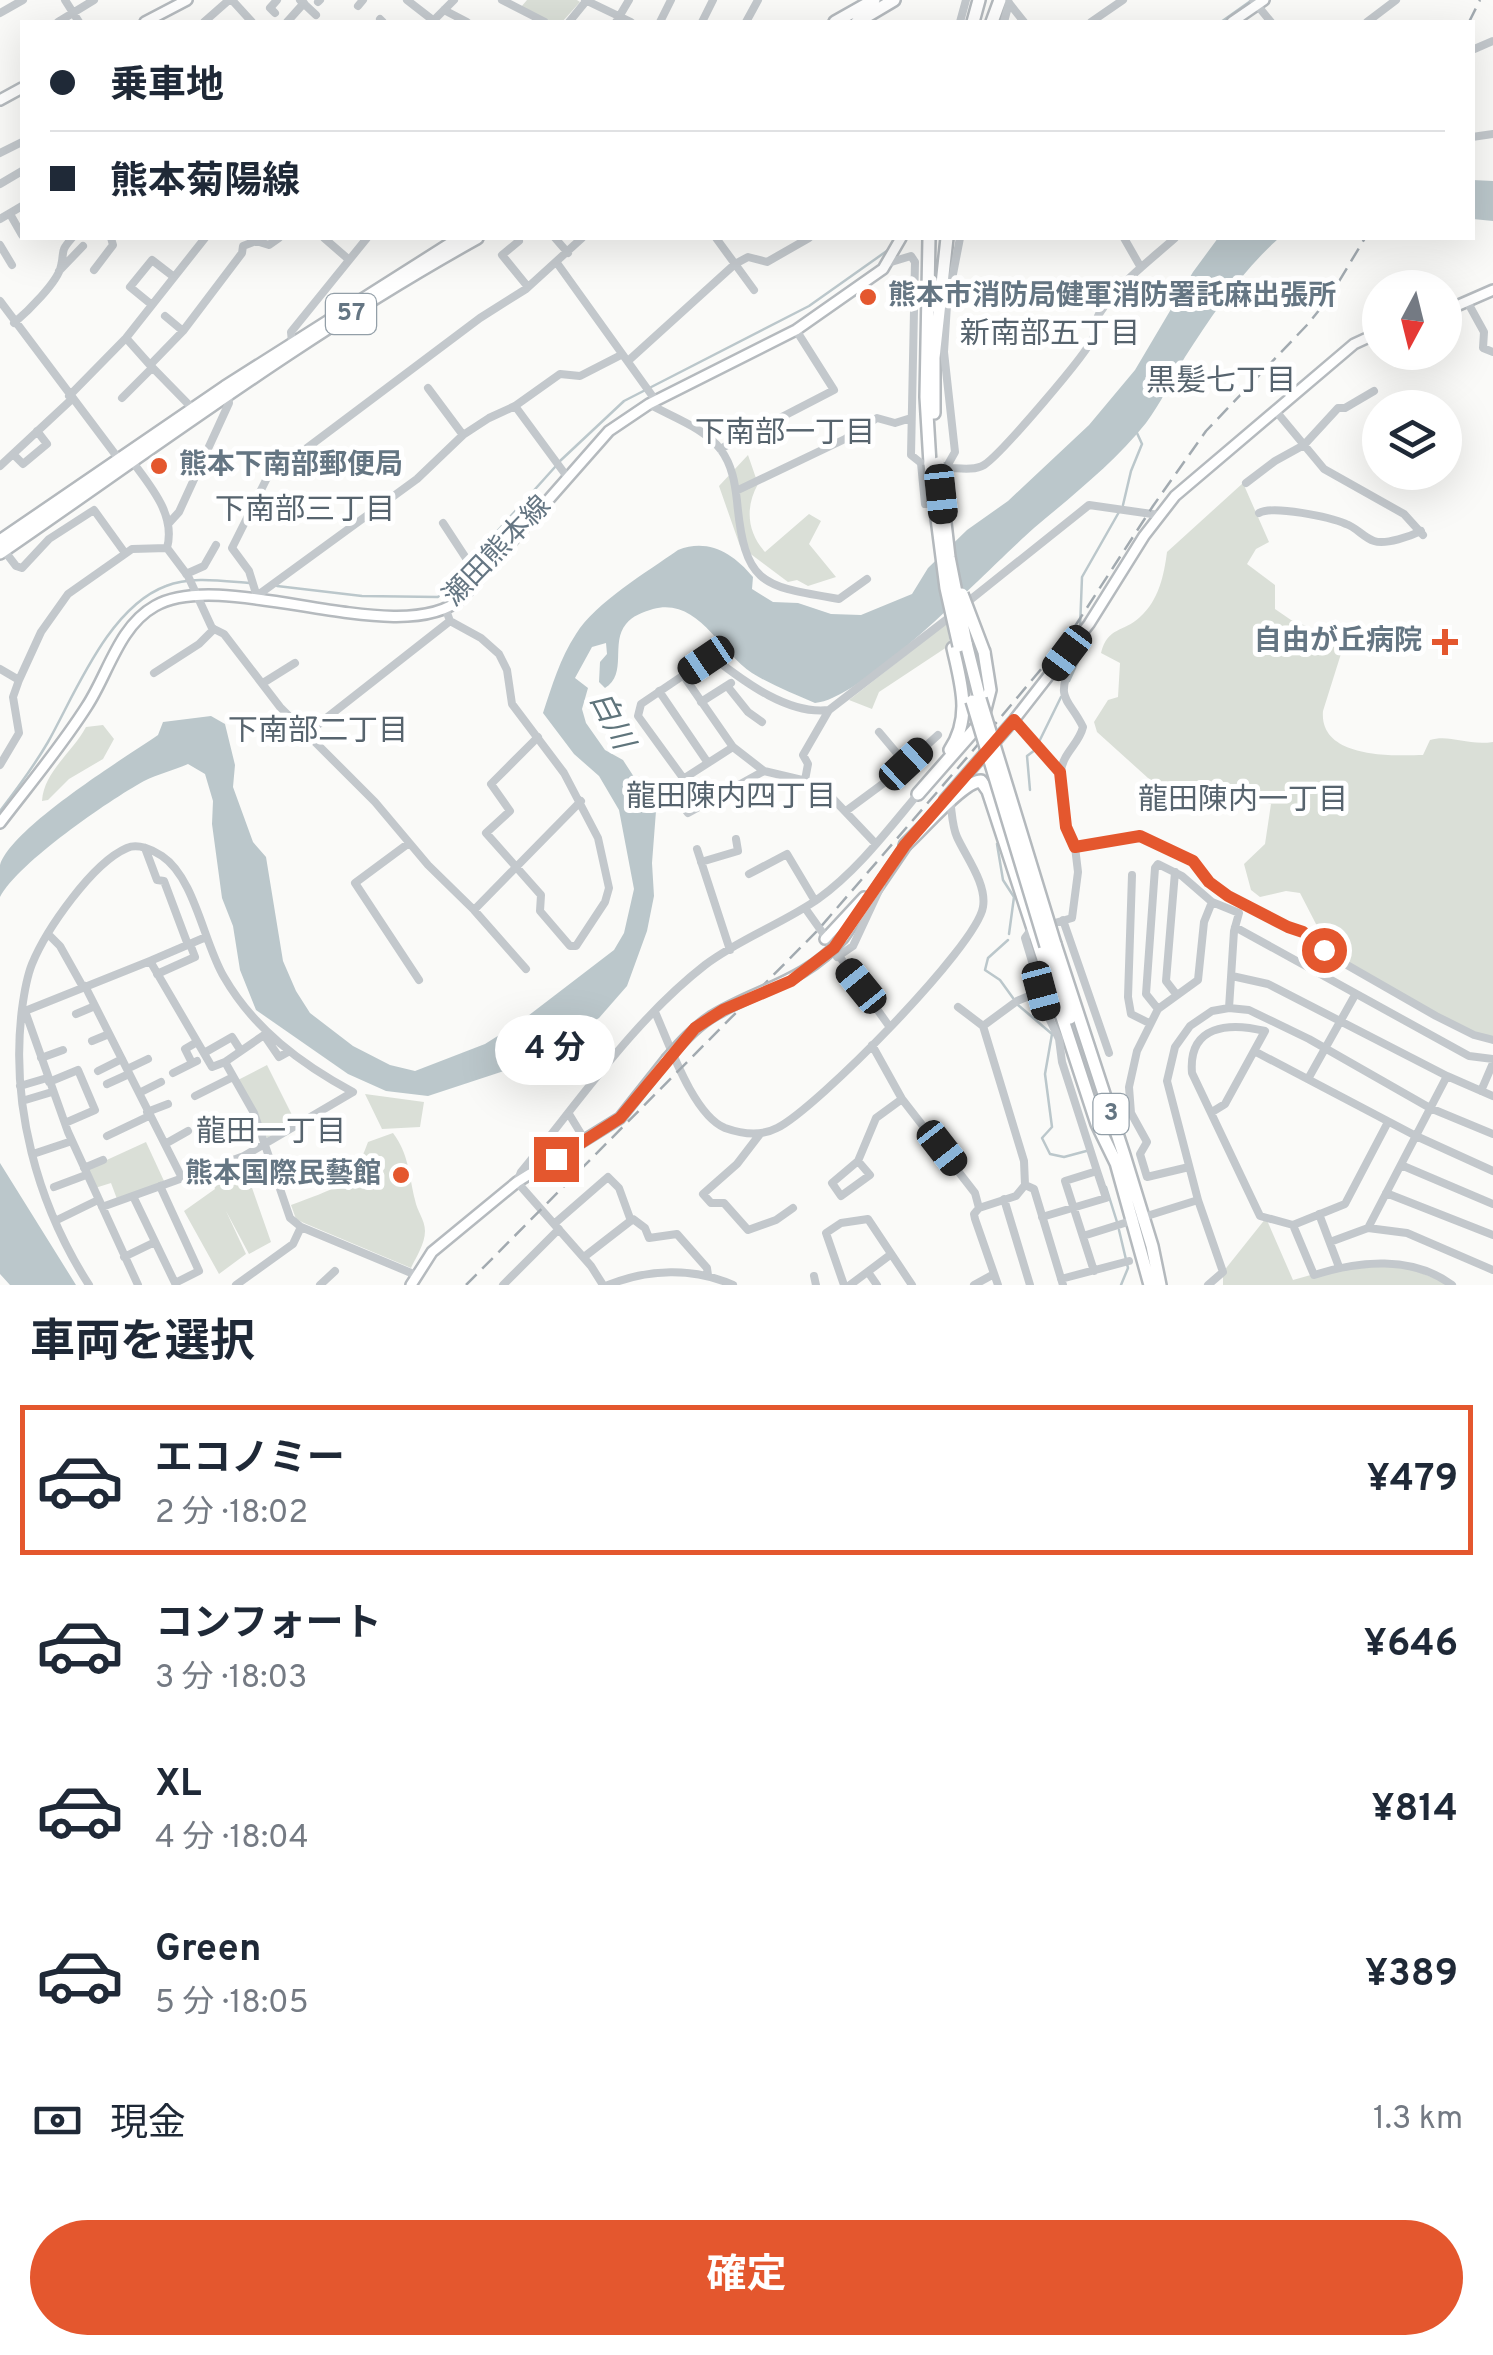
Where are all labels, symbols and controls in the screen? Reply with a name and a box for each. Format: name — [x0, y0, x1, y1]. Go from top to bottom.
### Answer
text: 乗車地 — [110, 63, 224, 112]
text: 熊本菊陽線 — [110, 159, 300, 208]
north arrow — [1362, 270, 1462, 370]
map controls — [1362, 270, 1462, 490]
place label: 熊本市消防局健軍消防署託麻出張所 — [888, 279, 1336, 315]
marker: 熊本市消防局健軍消防署託麻出張所 — [857, 286, 879, 308]
road number: 57 — [326, 294, 376, 334]
district label: 新南部五丁目 — [960, 317, 1140, 354]
district label: 黒髪七丁目 — [1146, 364, 1296, 401]
button: layers — [1362, 390, 1462, 490]
district label: 下南部一丁目 — [695, 416, 875, 453]
place label: 熊本下南部郵便局 — [179, 448, 403, 484]
marker: 熊本下南部郵便局 — [148, 455, 170, 477]
car — [923, 463, 959, 525]
street label: 瀬田熊本線 — [436, 489, 560, 615]
district label: 下南部三丁目 — [215, 493, 395, 530]
car — [1037, 620, 1097, 686]
place label: 自由が丘病院 — [1254, 624, 1422, 660]
marker: 自由が丘病院 — [1432, 629, 1458, 655]
car — [673, 631, 739, 689]
water label: 白川 — [580, 686, 641, 759]
district label: 下南部二丁目 — [228, 714, 408, 751]
car — [874, 733, 938, 795]
district label: 龍田陳内四丁目 — [626, 780, 836, 817]
district label: 龍田陳内一丁目 — [1138, 783, 1348, 820]
route start — [1302, 928, 1347, 973]
car — [830, 953, 892, 1019]
car — [1019, 958, 1063, 1024]
callout: 4 分 — [496, 1014, 616, 1084]
text: 4 分 — [525, 1030, 585, 1070]
road number: 3 — [1094, 1094, 1128, 1134]
district label: 龍田一丁目 — [196, 1115, 346, 1152]
car — [912, 1115, 972, 1181]
route end — [534, 1137, 579, 1182]
place label: 熊本国際民藝館 — [185, 1157, 381, 1193]
marker: 熊本国際民藝館 — [390, 1164, 412, 1186]
text: 車両を選択 — [30, 1316, 255, 1373]
icon: car — [35, 1435, 125, 1525]
text: エコノミー — [155, 1436, 345, 1485]
text: ¥479 — [1367, 1456, 1458, 1505]
text: 2 分 · 18:02 — [155, 1494, 308, 1534]
icon: car — [35, 1600, 125, 1690]
text: コンフォート — [155, 1601, 382, 1650]
text: ¥646 — [1364, 1621, 1458, 1670]
text: 3 分 · 18:03 — [155, 1659, 307, 1699]
text: XL — [155, 1761, 202, 1810]
icon: car — [35, 1765, 125, 1855]
text: ¥814 — [1371, 1786, 1458, 1835]
text: 4 分 · 18:04 — [155, 1819, 309, 1859]
text: Green — [155, 1926, 261, 1975]
icon: car — [35, 1930, 125, 2020]
text: ¥389 — [1365, 1951, 1458, 2000]
text: 5 分 · 18:05 — [155, 1984, 309, 2024]
icon: cash — [30, 2093, 85, 2148]
text: 1.3 km — [1373, 2100, 1463, 2140]
text: 現金 — [110, 2101, 186, 2150]
button: 確定 — [30, 2220, 1463, 2335]

